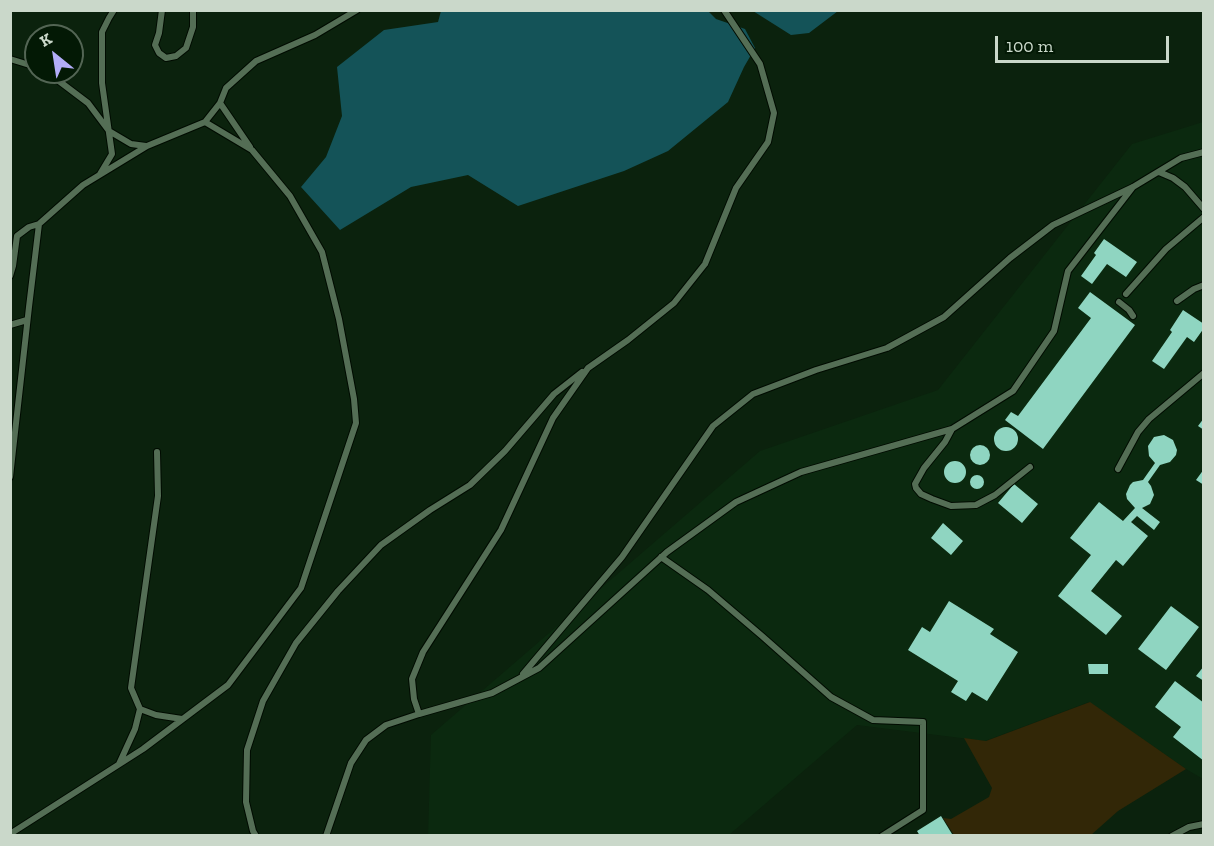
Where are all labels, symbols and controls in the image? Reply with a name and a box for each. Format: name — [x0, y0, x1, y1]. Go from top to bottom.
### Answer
north arrow — [24, 24, 84, 84]
scale bar — [998, 24, 1172, 62]
text: K — [36, 29, 55, 51]
text: 100 m — [1006, 35, 1053, 57]

